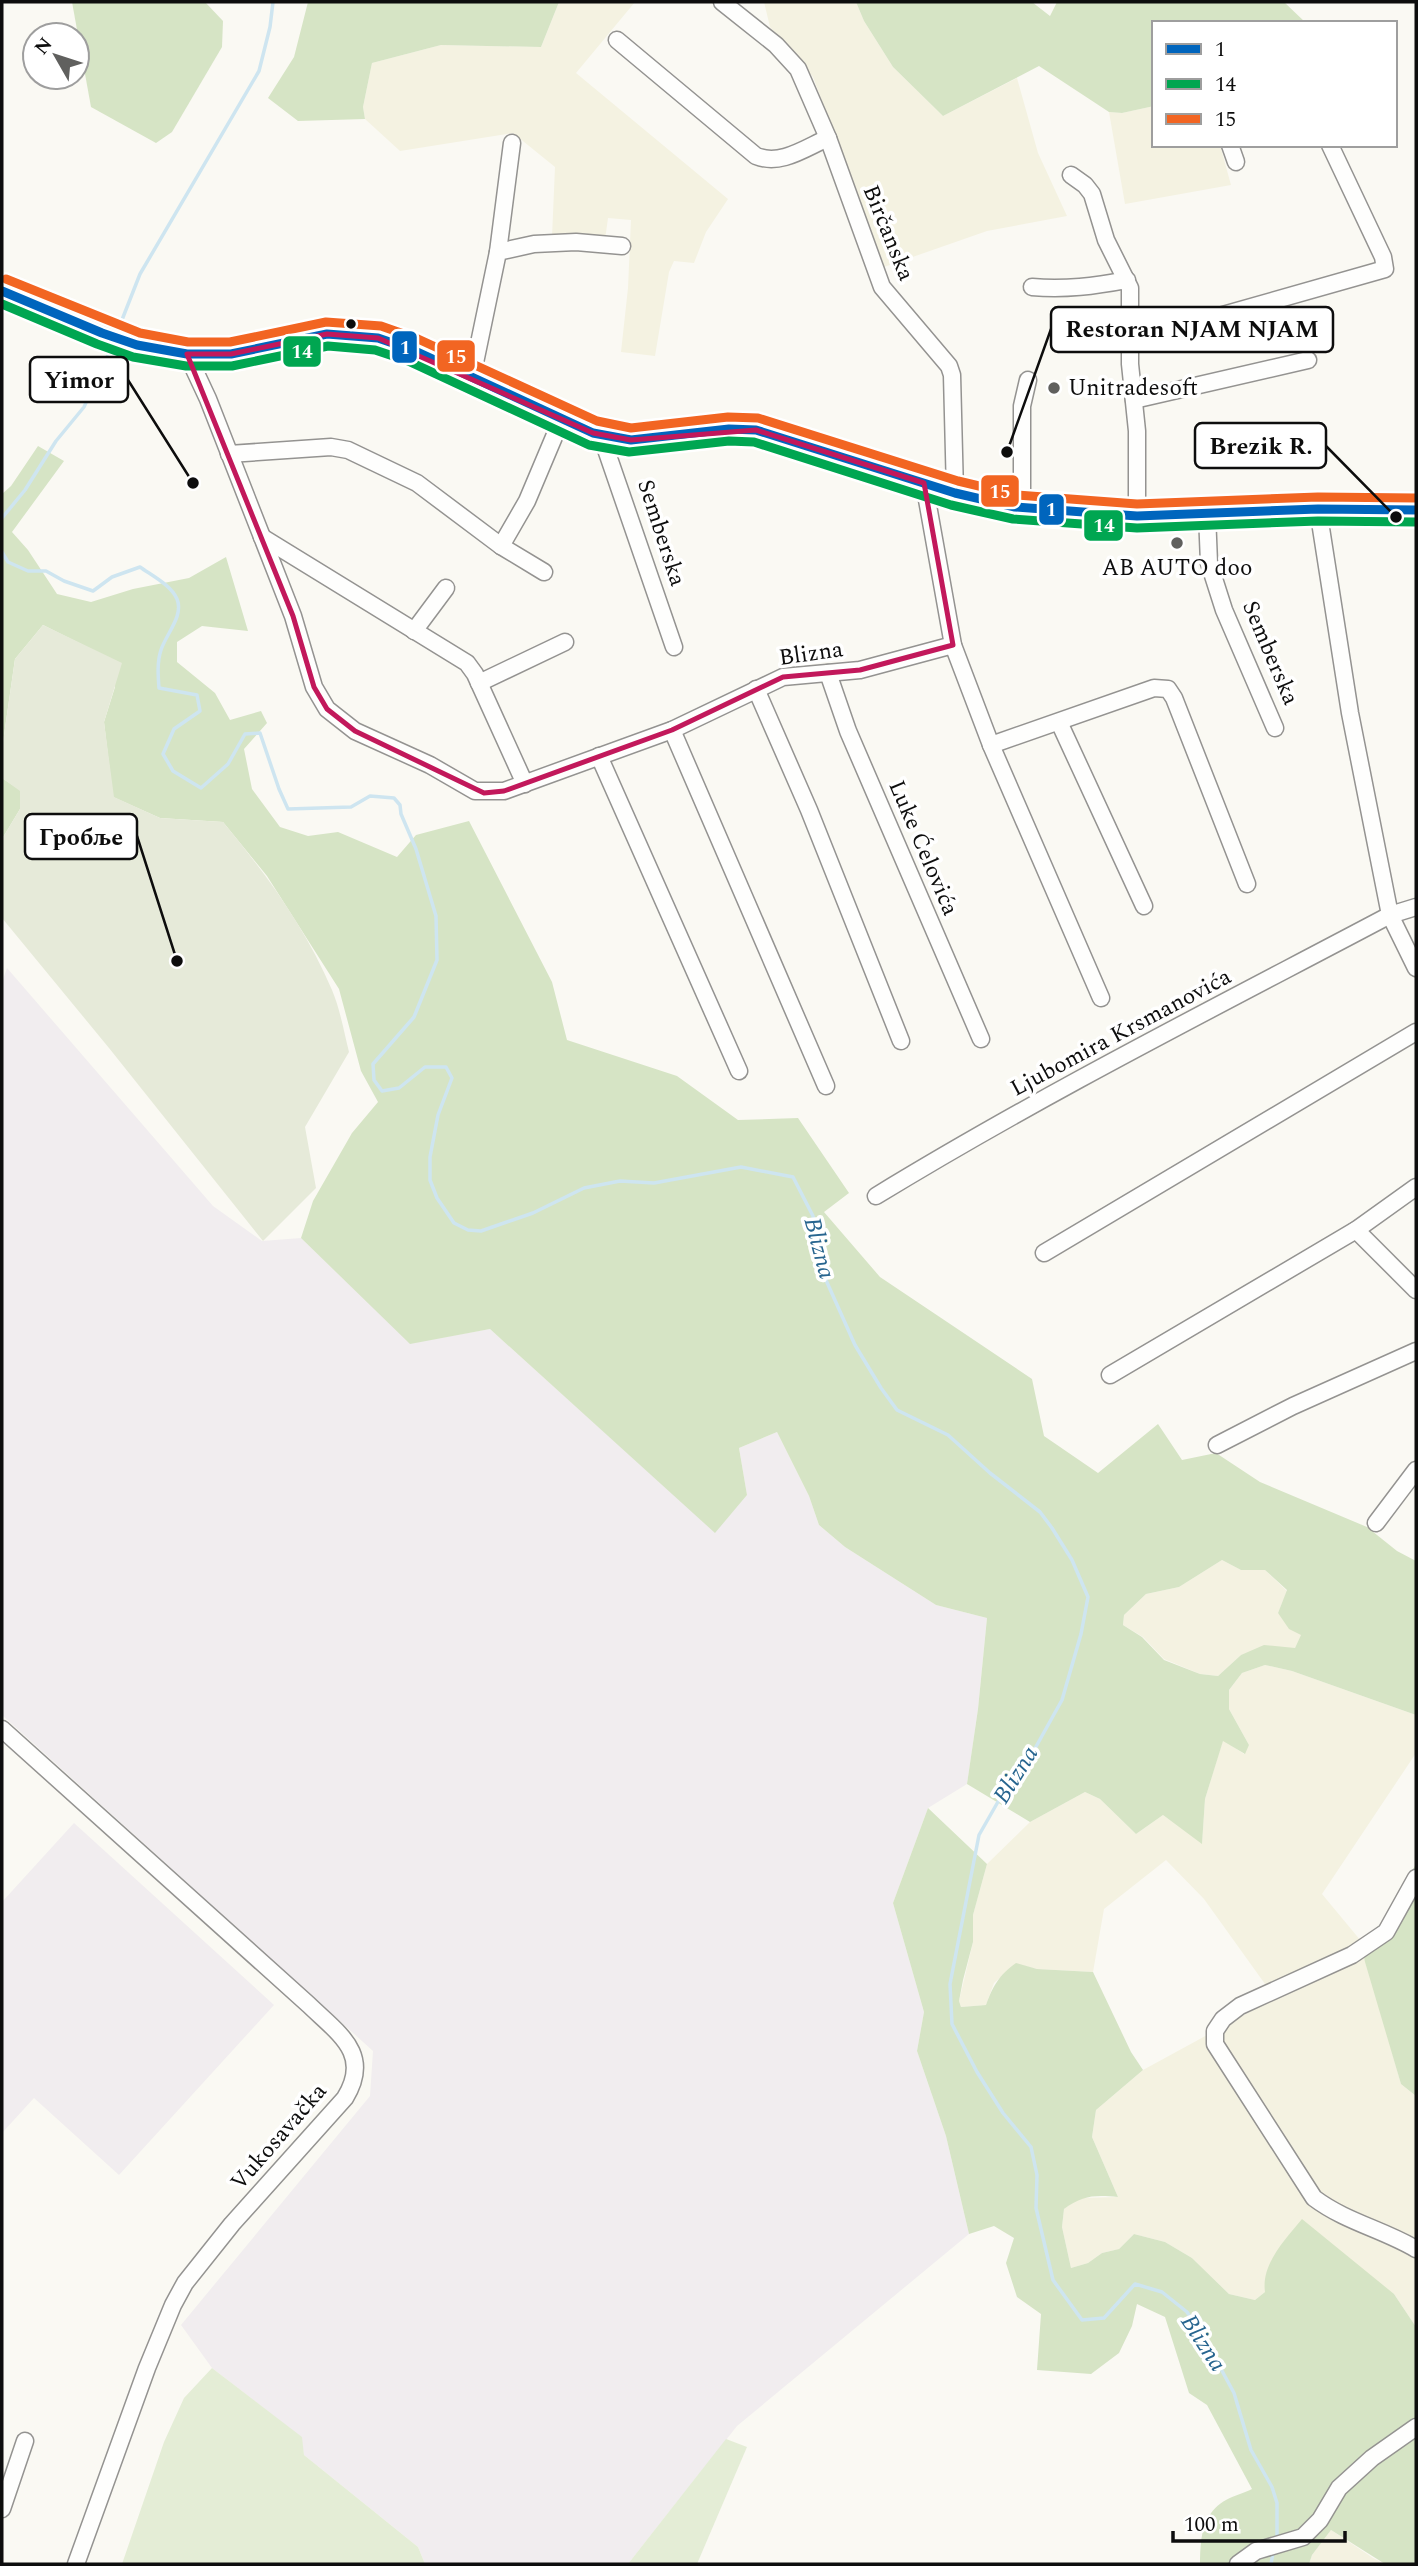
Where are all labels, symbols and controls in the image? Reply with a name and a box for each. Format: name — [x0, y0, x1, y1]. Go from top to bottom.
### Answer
north arrow — [21, 21, 91, 91]
legend — [1152, 21, 1397, 147]
text: N — [28, 31, 60, 61]
text: 1 — [1215, 34, 1226, 66]
text: 14 — [1215, 69, 1237, 101]
text: 15 — [1215, 104, 1236, 136]
street label: Birčanska — [853, 180, 923, 286]
callout: Restoran NJAM NJAM — [1051, 307, 1333, 352]
text: Restoran NJAM NJAM — [1065, 312, 1319, 348]
unlabelled marker — [344, 317, 358, 331]
line badge: 1 — [391, 330, 418, 364]
text: 1 — [400, 334, 410, 363]
line badge: 14 — [282, 335, 322, 368]
text: 14 — [291, 338, 313, 367]
line badge: 15 — [436, 339, 476, 373]
text: 15 — [445, 343, 467, 372]
callout: Yimor — [30, 357, 128, 402]
text: Yimor — [44, 363, 115, 399]
place label: Unitradesoft — [1068, 371, 1198, 406]
marker: Unitradesoft — [1046, 380, 1062, 396]
callout: Brezik R. — [1195, 423, 1326, 468]
text: Brezik R. — [1209, 429, 1313, 465]
line badge: 15 — [980, 474, 1020, 508]
street label: Semberska — [627, 475, 695, 591]
text: 15 — [989, 478, 1011, 507]
line badge: 1 — [1038, 493, 1065, 526]
text: 1 — [1046, 496, 1056, 525]
line badge: 14 — [1083, 509, 1124, 542]
text: 14 — [1093, 512, 1115, 541]
marker: AB AUTO doo — [1169, 535, 1185, 551]
place label: AB AUTO doo — [1102, 551, 1252, 586]
street label: Semberska — [1232, 595, 1308, 711]
street label: Blizna — [777, 632, 845, 676]
street label: Luke Ćelovića — [879, 775, 967, 921]
callout: Гробље — [25, 814, 137, 859]
text: Гробље — [39, 820, 123, 856]
street label: Ljubomira Krsmanovića — [1004, 960, 1238, 1106]
water label: Blizna — [794, 1213, 844, 1283]
water label: Blizna — [984, 1739, 1048, 1811]
street label: Vukosavačka — [222, 2076, 336, 2198]
water label: Blizna — [1171, 2307, 1235, 2379]
scale bar — [1173, 2500, 1344, 2544]
text: 100 m — [1184, 2509, 1239, 2541]

